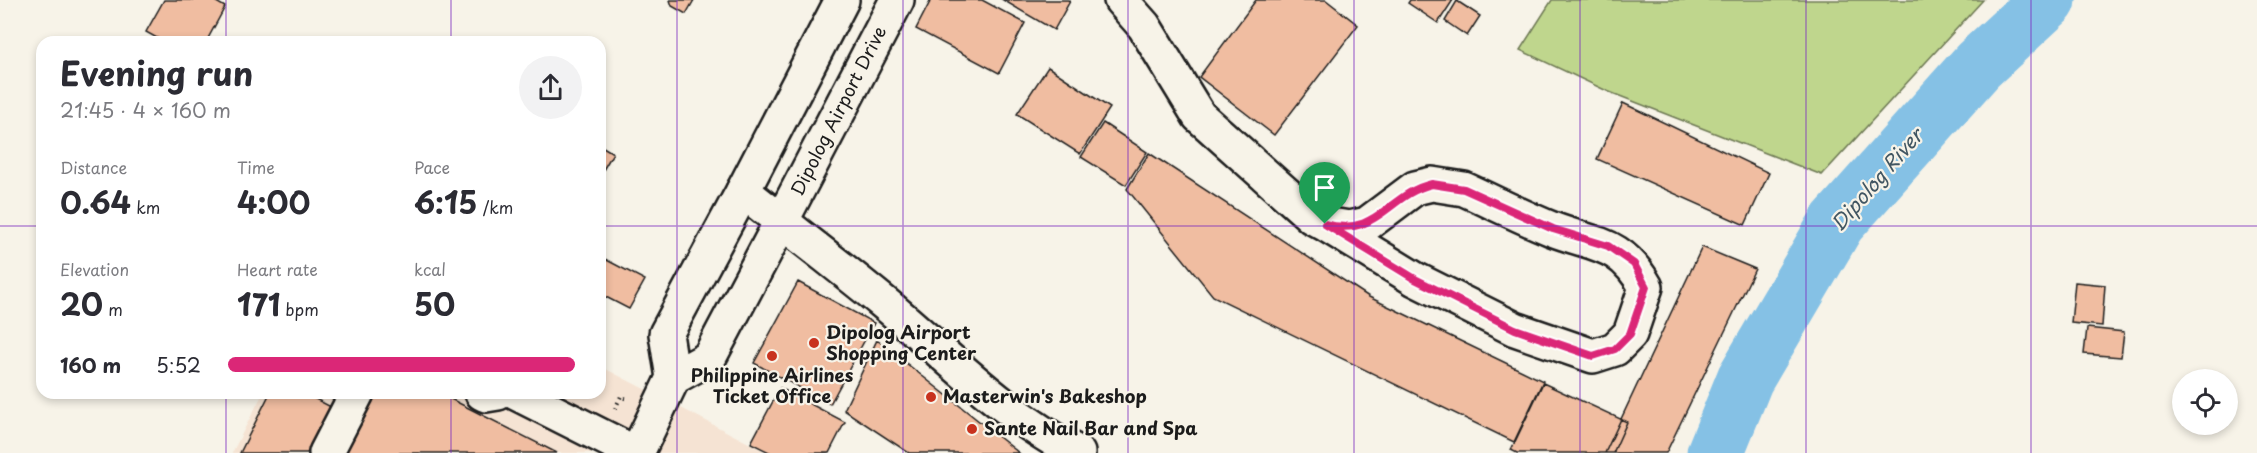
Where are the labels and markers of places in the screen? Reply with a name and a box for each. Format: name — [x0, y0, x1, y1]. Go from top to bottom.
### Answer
pin — [1299, 162, 1350, 224]
place label: Dipolog Airport Shopping Center — [826, 318, 977, 366]
marker: Dipolog Airport Shopping Center — [807, 336, 821, 350]
marker: Philippine Airlines Ticket Office — [765, 349, 779, 363]
place label: Philippine Airlines Ticket Office — [691, 361, 854, 409]
place label: Masterwin's Bakeshop — [943, 382, 1147, 409]
marker: Masterwin's Bakeshop — [924, 390, 938, 404]
place label: Sante Nail Bar and Spa — [984, 414, 1198, 441]
marker: Sante Nail Bar and Spa — [965, 422, 979, 436]

